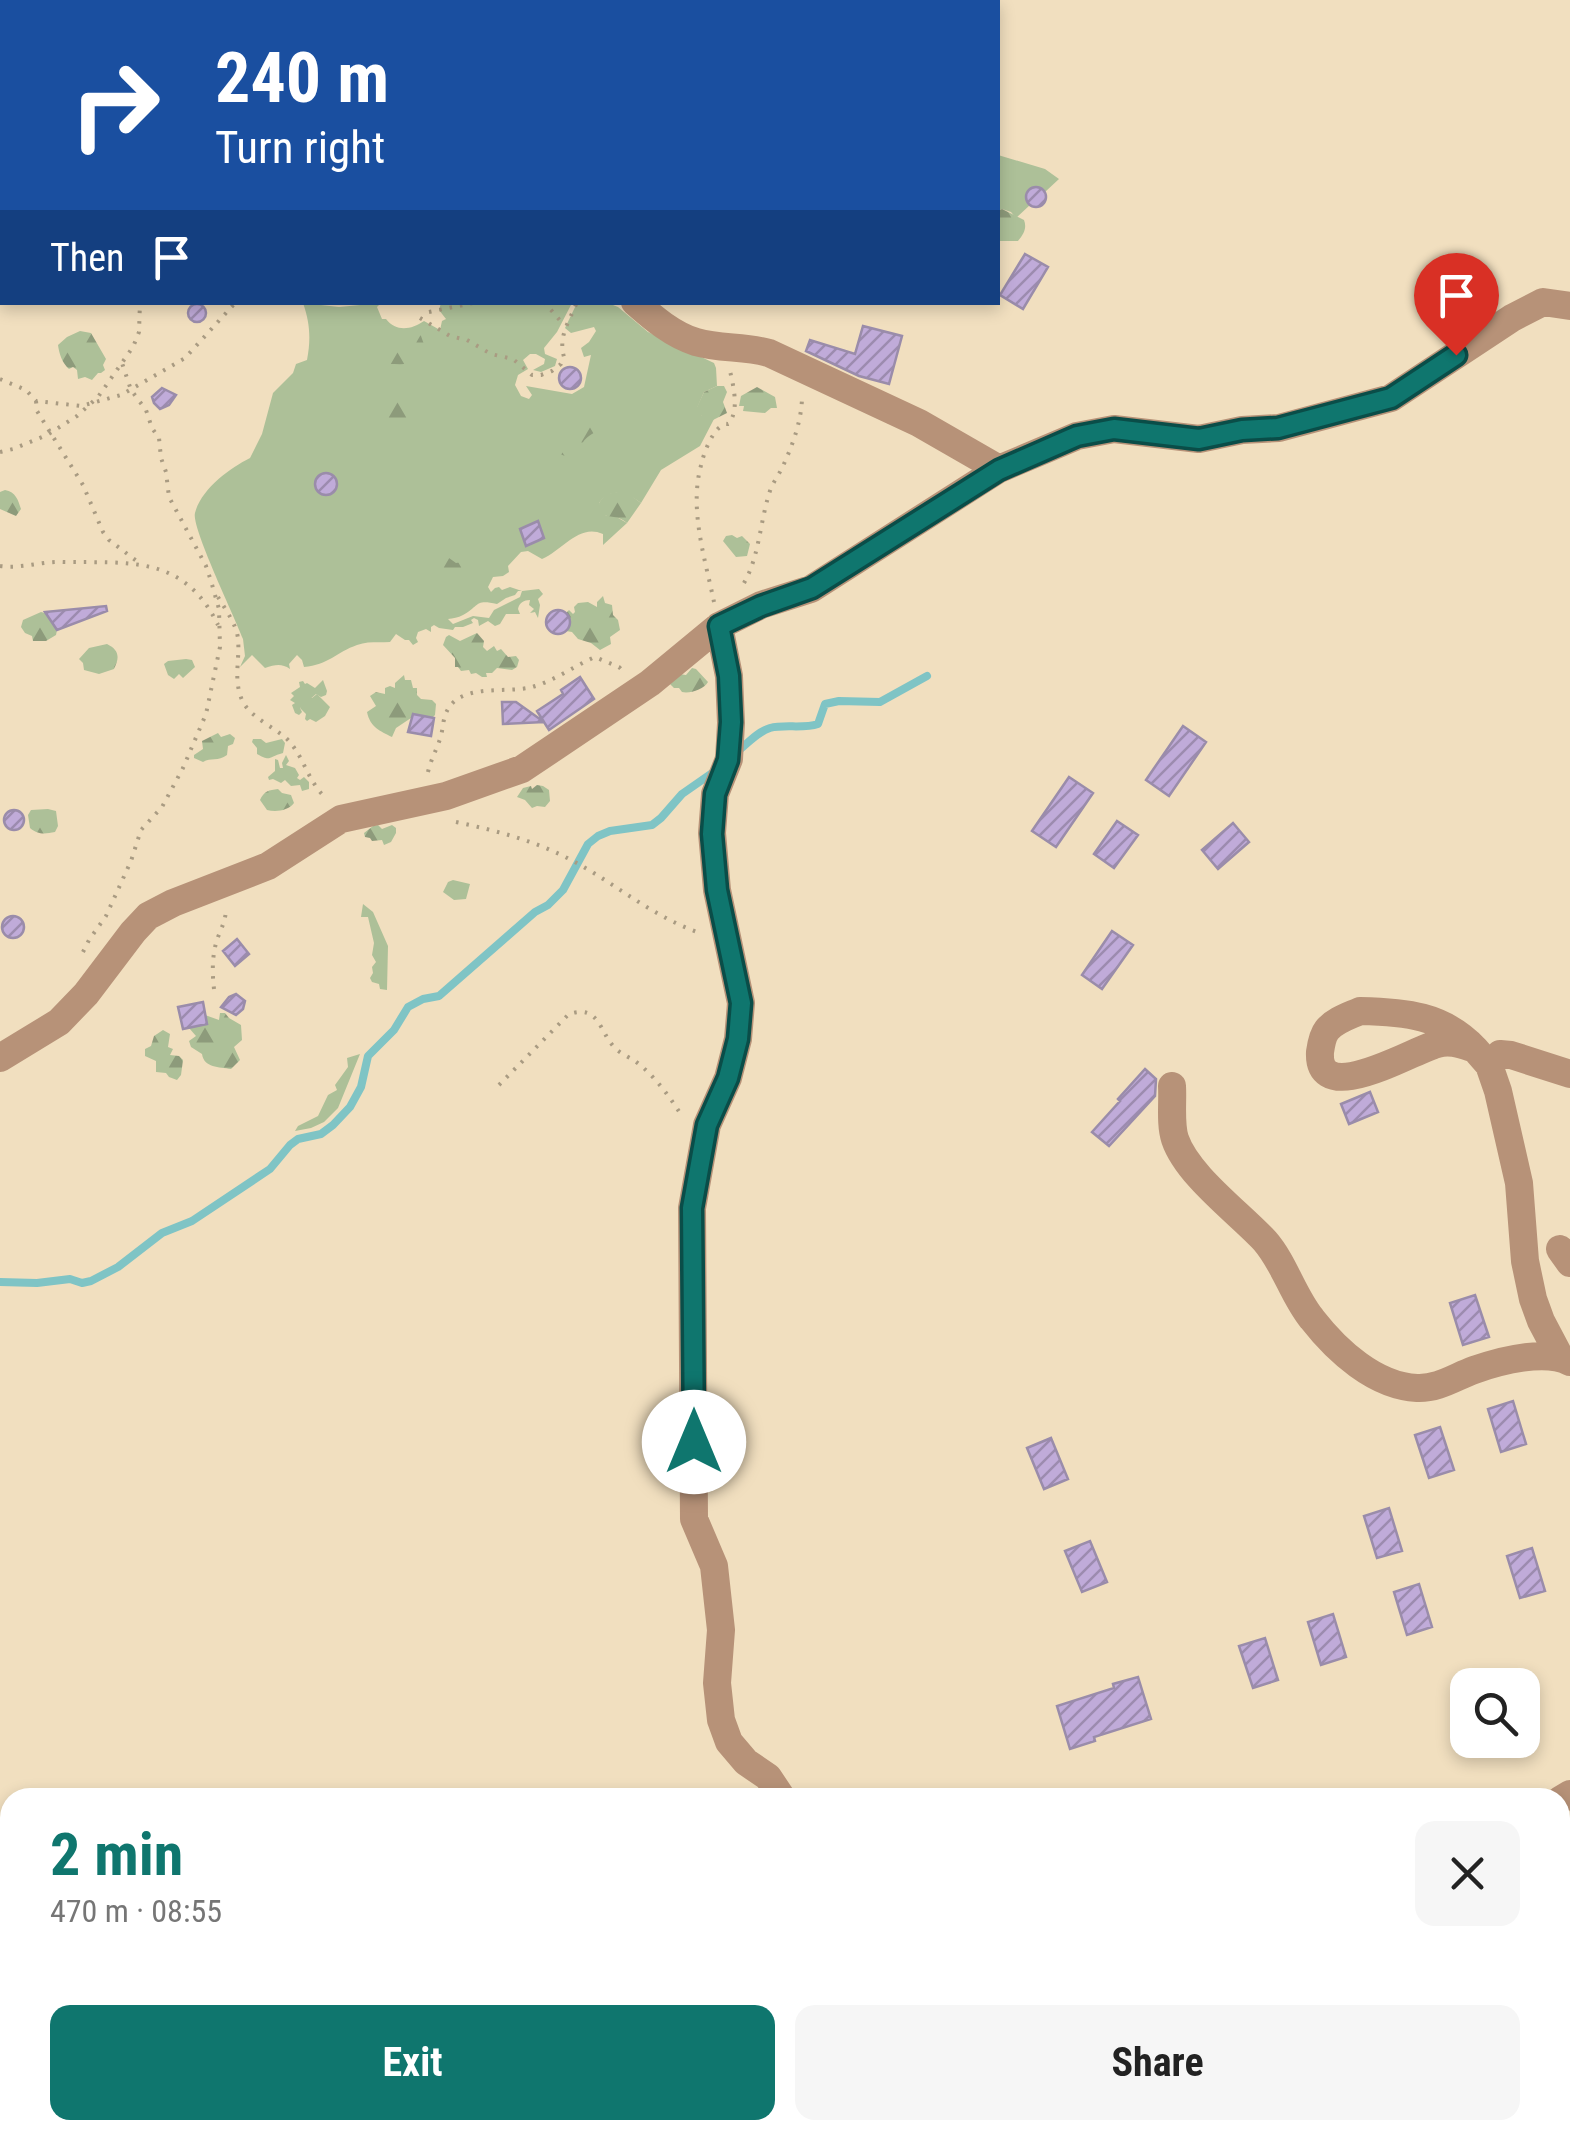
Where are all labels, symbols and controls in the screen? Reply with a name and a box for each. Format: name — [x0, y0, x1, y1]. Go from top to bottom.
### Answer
text: 240 m — [215, 37, 389, 119]
icon: right — [50, 40, 180, 170]
text: Turn right — [215, 121, 385, 174]
icon: arrive — [144, 230, 199, 285]
text: Then — [50, 236, 124, 280]
pin — [1414, 253, 1499, 356]
icon: arrive — [1429, 268, 1484, 323]
position arrow — [642, 1390, 746, 1494]
map controls — [1450, 1668, 1540, 1758]
button: search — [1450, 1668, 1540, 1758]
text: 2 min — [50, 1819, 183, 1890]
button: close — [1415, 1821, 1520, 1926]
text: 470 m · 08:55 — [50, 1892, 222, 1930]
button: Exit — [50, 2005, 775, 2120]
button: Share — [795, 2005, 1520, 2120]

